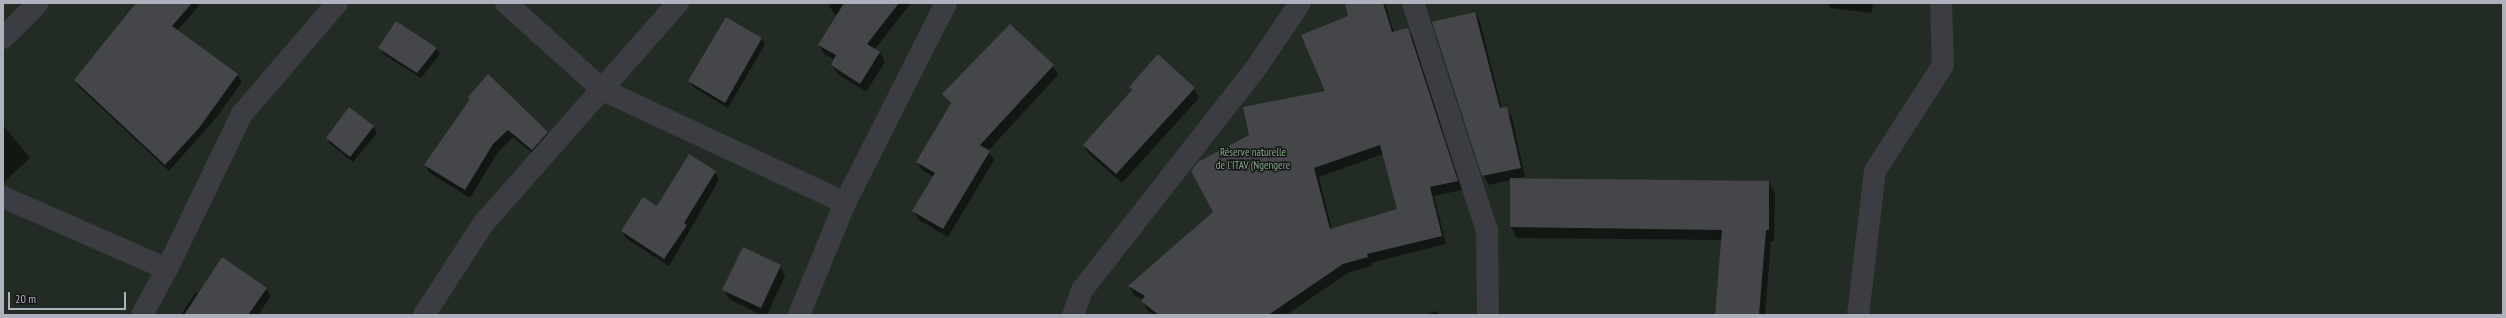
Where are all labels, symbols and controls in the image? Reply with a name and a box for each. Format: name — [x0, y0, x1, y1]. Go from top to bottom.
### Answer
park label: Réserve naturelle de l'ITAV (Ngengere — [1216, 146, 1290, 172]
scale bar — [10, 284, 128, 310]
text: 20 m — [15, 291, 36, 306]

